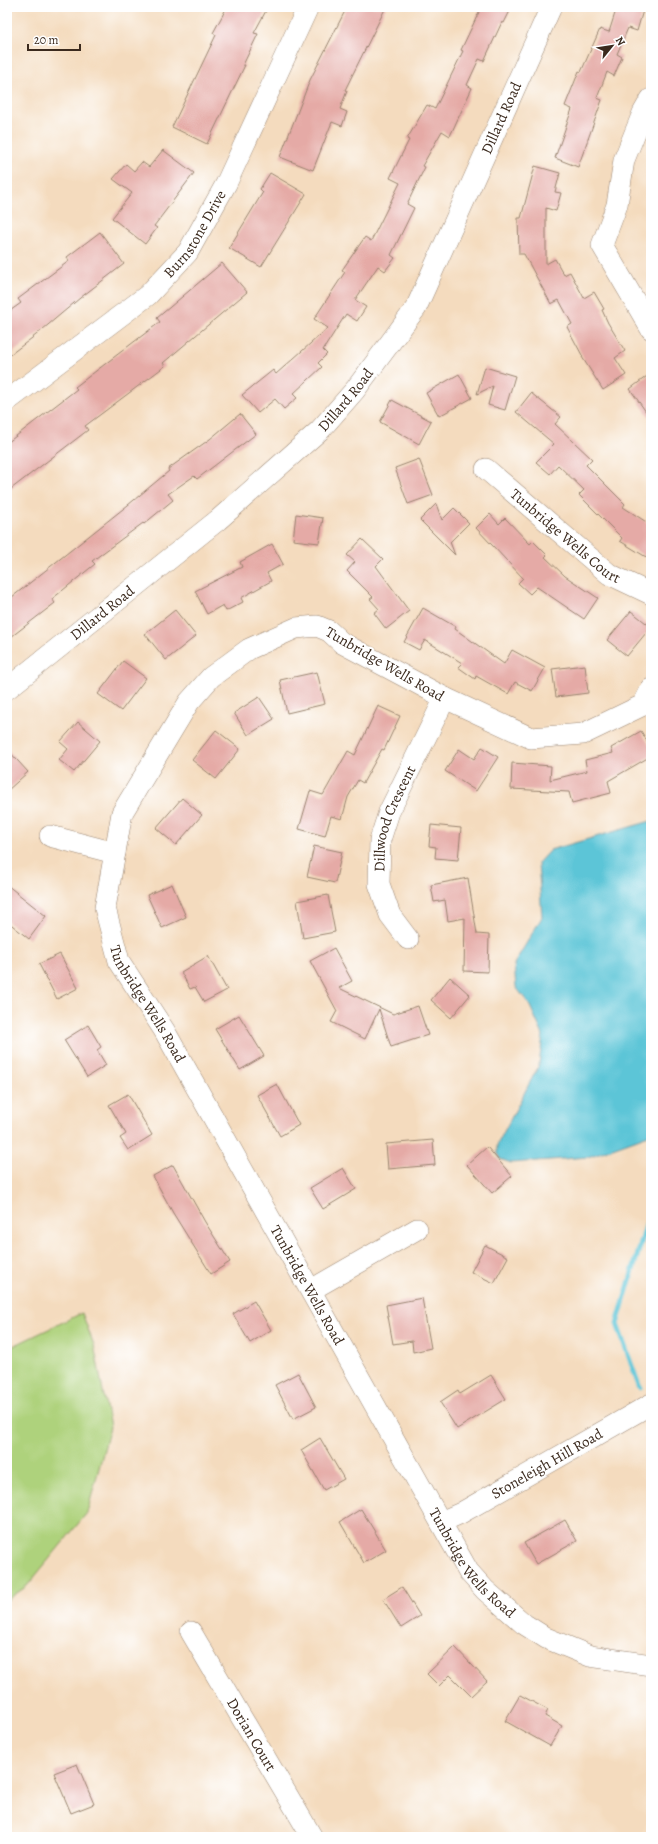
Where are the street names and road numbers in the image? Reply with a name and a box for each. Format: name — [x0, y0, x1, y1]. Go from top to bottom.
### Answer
street label: Dillard Road — [476, 78, 527, 157]
street label: Burnstone Drive — [159, 186, 231, 282]
street label: Dillard Road — [313, 363, 379, 436]
street label: Tunbridge Wells Court — [506, 484, 624, 588]
street label: Dillard Road — [66, 580, 139, 645]
street label: Tunbridge Wells Road — [322, 622, 449, 707]
street label: Dillwood Crescent — [369, 762, 420, 872]
street label: Tunbridge Wells Road — [105, 943, 191, 1067]
street label: Tunbridge Wells Road — [266, 1222, 349, 1349]
street label: Stoneleigh Hill Road — [488, 1423, 607, 1504]
street label: Tunbridge Wells Road — [424, 1504, 521, 1623]
street label: Dorian Court — [222, 1694, 281, 1775]

